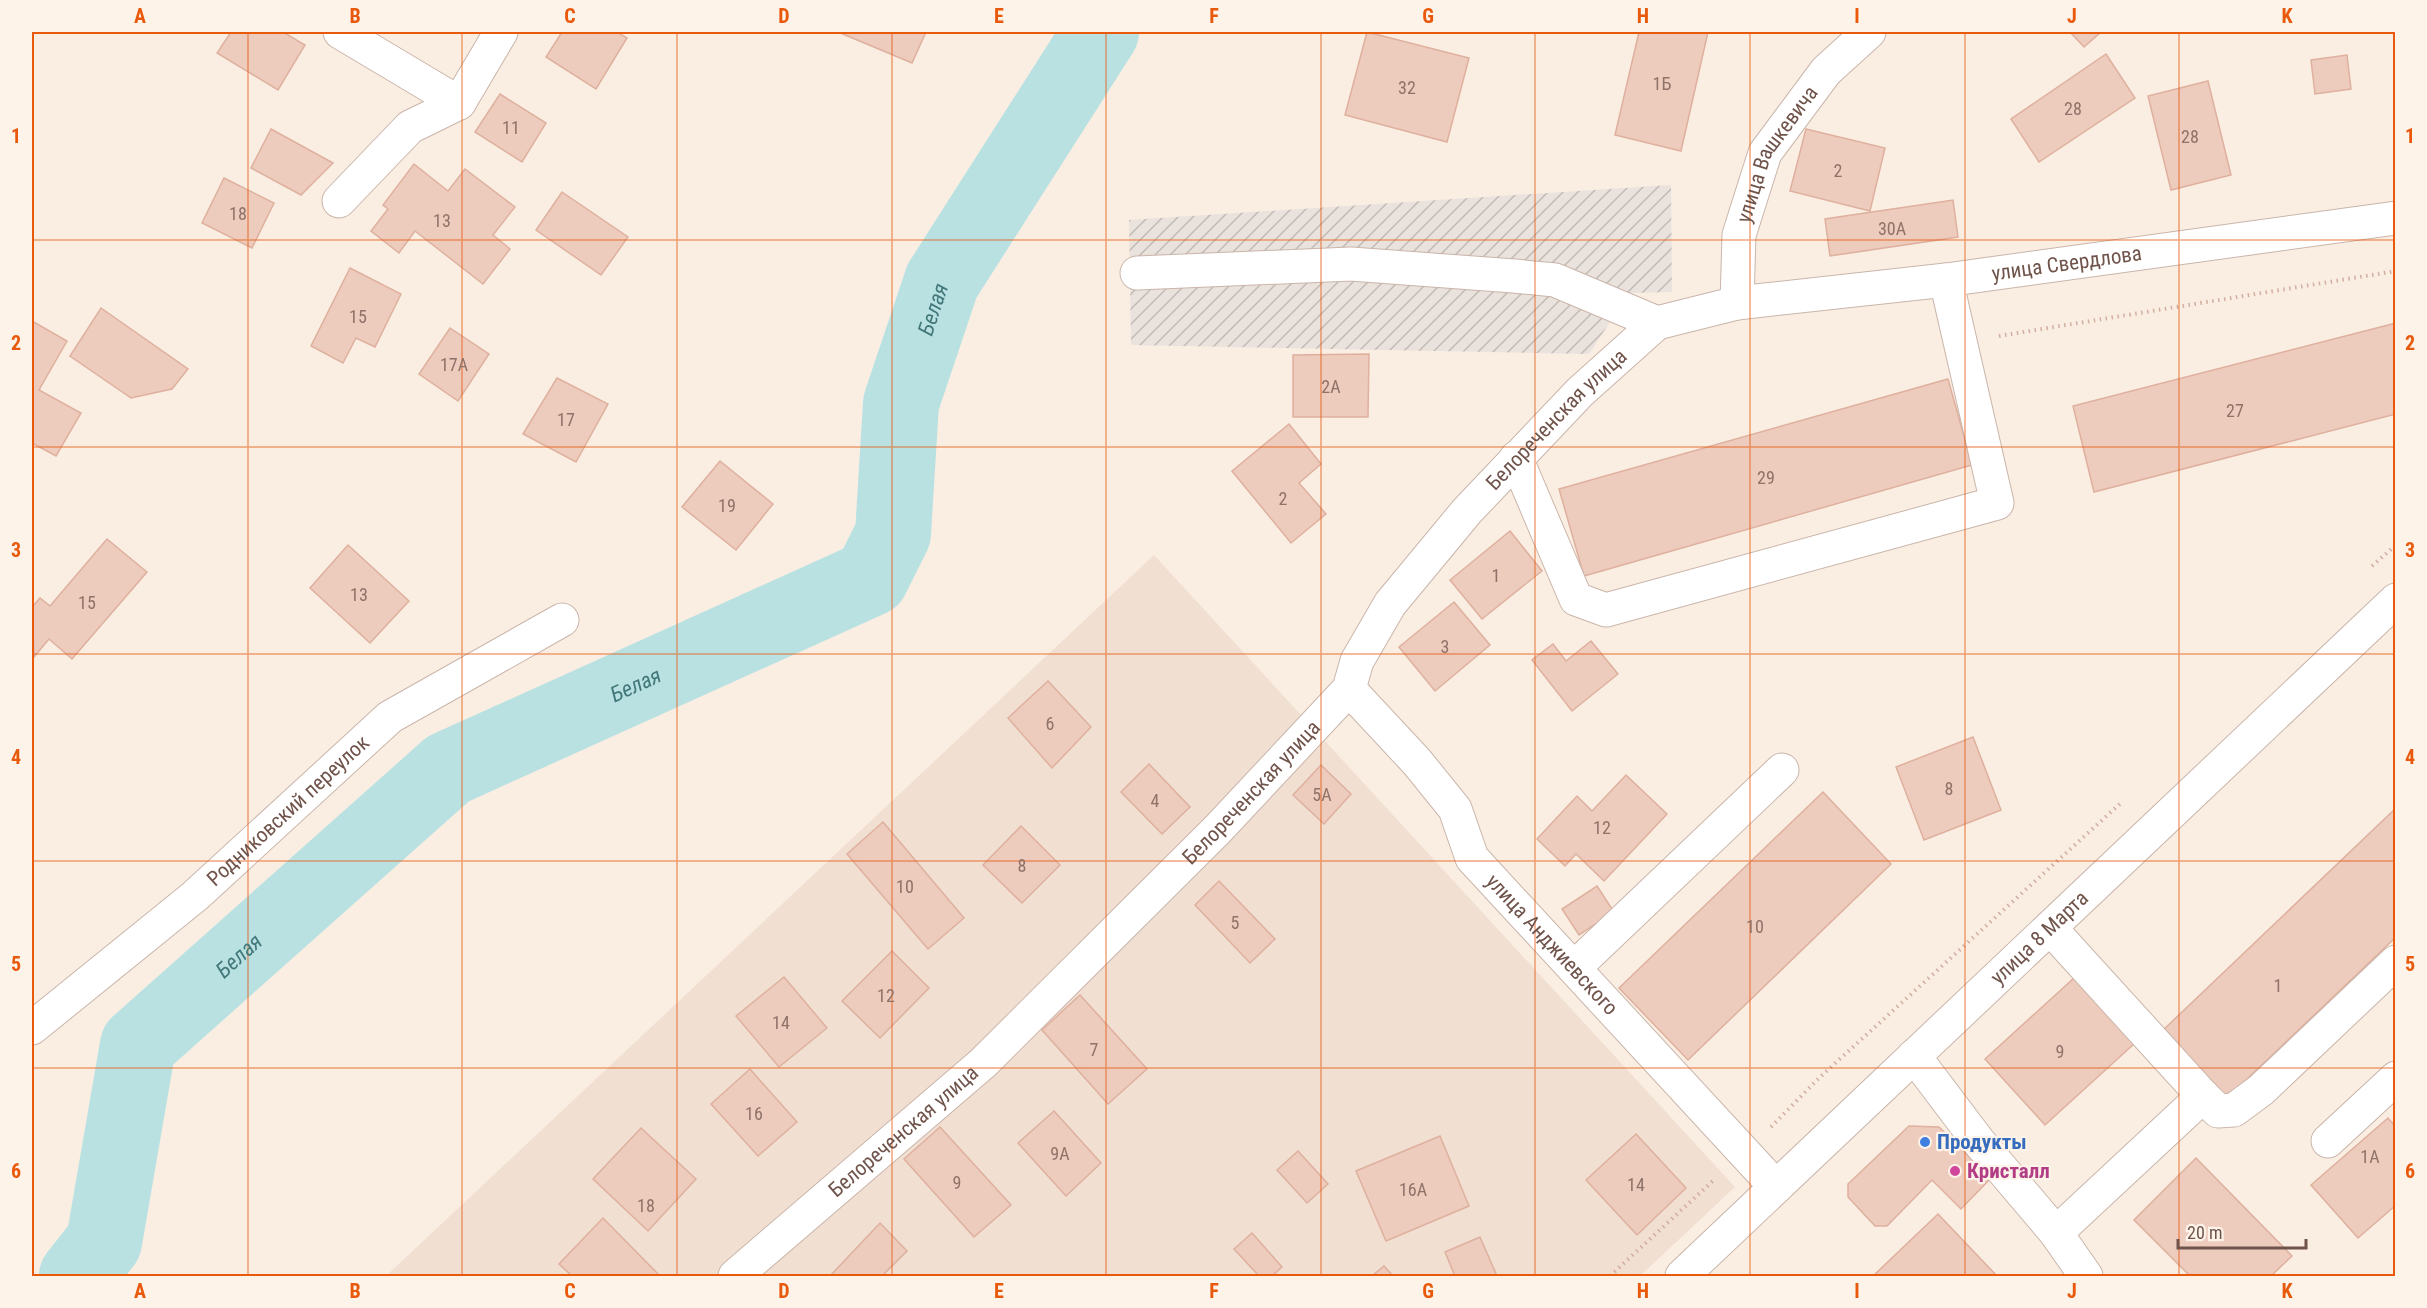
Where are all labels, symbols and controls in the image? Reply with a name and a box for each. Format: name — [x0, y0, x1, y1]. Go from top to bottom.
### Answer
text: A — [134, 4, 146, 28]
text: B — [349, 4, 361, 28]
text: C — [564, 4, 576, 28]
text: D — [778, 4, 790, 28]
text: E — [994, 4, 1004, 28]
text: F — [1209, 4, 1219, 28]
text: G — [1422, 4, 1434, 28]
text: H — [1637, 4, 1649, 28]
text: I — [1854, 4, 1860, 28]
text: J — [2067, 4, 2077, 28]
text: K — [2281, 4, 2293, 28]
house number: 1Б — [1653, 73, 1671, 94]
house number: 32 — [1398, 77, 1416, 98]
street label: улица Вашкевича — [1732, 81, 1823, 226]
house number: 28 — [2064, 98, 2082, 119]
house number: 11 — [502, 117, 520, 138]
text: 1 — [11, 124, 21, 148]
text: 1 — [2405, 124, 2415, 148]
house number: 28 — [2181, 126, 2199, 147]
house number: 2 — [1834, 160, 1843, 181]
house number: 18 — [229, 203, 247, 224]
house number: 13 — [433, 210, 451, 231]
house number: 30А — [1878, 218, 1907, 239]
street label: улица Свердлова — [1990, 241, 2143, 286]
water label: Белая — [912, 280, 953, 338]
house number: 15 — [349, 306, 367, 327]
text: 2 — [11, 331, 21, 355]
text: 2 — [2405, 331, 2415, 355]
street label: Белореченская улица — [1481, 344, 1632, 495]
house number: 17А — [440, 354, 469, 375]
house number: 2А — [1321, 376, 1341, 397]
house number: 27 — [2226, 400, 2244, 421]
house number: 17 — [557, 409, 575, 430]
house number: 29 — [1757, 467, 1775, 488]
house number: 2 — [1279, 488, 1288, 509]
house number: 19 — [718, 495, 736, 516]
text: 3 — [11, 538, 21, 562]
text: 3 — [2405, 538, 2415, 562]
house number: 1 — [1492, 565, 1500, 586]
house number: 13 — [350, 584, 368, 605]
house number: 15 — [78, 592, 96, 613]
house number: 3 — [1441, 636, 1449, 657]
water label: Белая — [606, 662, 665, 707]
house number: 6 — [1046, 713, 1054, 734]
street label: Белореченская улица — [1178, 716, 1325, 869]
street label: Родниковский переулок — [202, 730, 374, 891]
text: 4 — [11, 745, 21, 769]
text: 4 — [2405, 745, 2415, 769]
house number: 8 — [1945, 778, 1953, 799]
house number: 5А — [1312, 784, 1332, 805]
house number: 4 — [1151, 790, 1160, 811]
house number: 12 — [1593, 817, 1611, 838]
house number: 8 — [1018, 855, 1026, 876]
street label: улица Анджиевского — [1481, 869, 1623, 1020]
house number: 10 — [896, 876, 914, 897]
street label: улица 8 Марта — [1986, 886, 2093, 989]
house number: 5 — [1231, 912, 1240, 933]
house number: 10 — [1746, 916, 1764, 937]
water label: Белая — [210, 928, 267, 983]
text: 5 — [11, 952, 21, 976]
text: 5 — [2405, 952, 2415, 976]
house number: 1 — [2274, 975, 2282, 996]
house number: 12 — [877, 985, 895, 1006]
house number: 14 — [772, 1012, 790, 1033]
house number: 7 — [1090, 1039, 1099, 1060]
house number: 9 — [2056, 1041, 2064, 1062]
street label: Белореченская улица — [824, 1061, 983, 1202]
house number: 16 — [745, 1103, 763, 1124]
place label: Продукты — [1937, 1130, 2027, 1154]
marker: Продукты — [1918, 1135, 1932, 1149]
house number: 9А — [1050, 1143, 1070, 1164]
house number: 1А — [2360, 1146, 2380, 1167]
text: 6 — [11, 1159, 21, 1183]
place label: Кристалл — [1967, 1159, 2050, 1183]
text: 6 — [2405, 1159, 2415, 1183]
marker: Кристалл — [1948, 1164, 1962, 1178]
house number: 9 — [953, 1172, 961, 1193]
house number: 14 — [1627, 1174, 1645, 1195]
house number: 16А — [1399, 1179, 1428, 1200]
house number: 18 — [637, 1195, 655, 1216]
scale bar — [2178, 1212, 2306, 1250]
text: 20 m — [2187, 1222, 2222, 1243]
text: A — [134, 1279, 146, 1303]
text: B — [349, 1279, 361, 1303]
text: C — [564, 1279, 576, 1303]
text: D — [778, 1279, 790, 1303]
text: E — [994, 1279, 1004, 1303]
text: F — [1209, 1279, 1219, 1303]
text: G — [1422, 1279, 1434, 1303]
text: H — [1637, 1279, 1649, 1303]
text: I — [1854, 1279, 1860, 1303]
text: J — [2067, 1279, 2077, 1303]
text: K — [2281, 1279, 2293, 1303]

